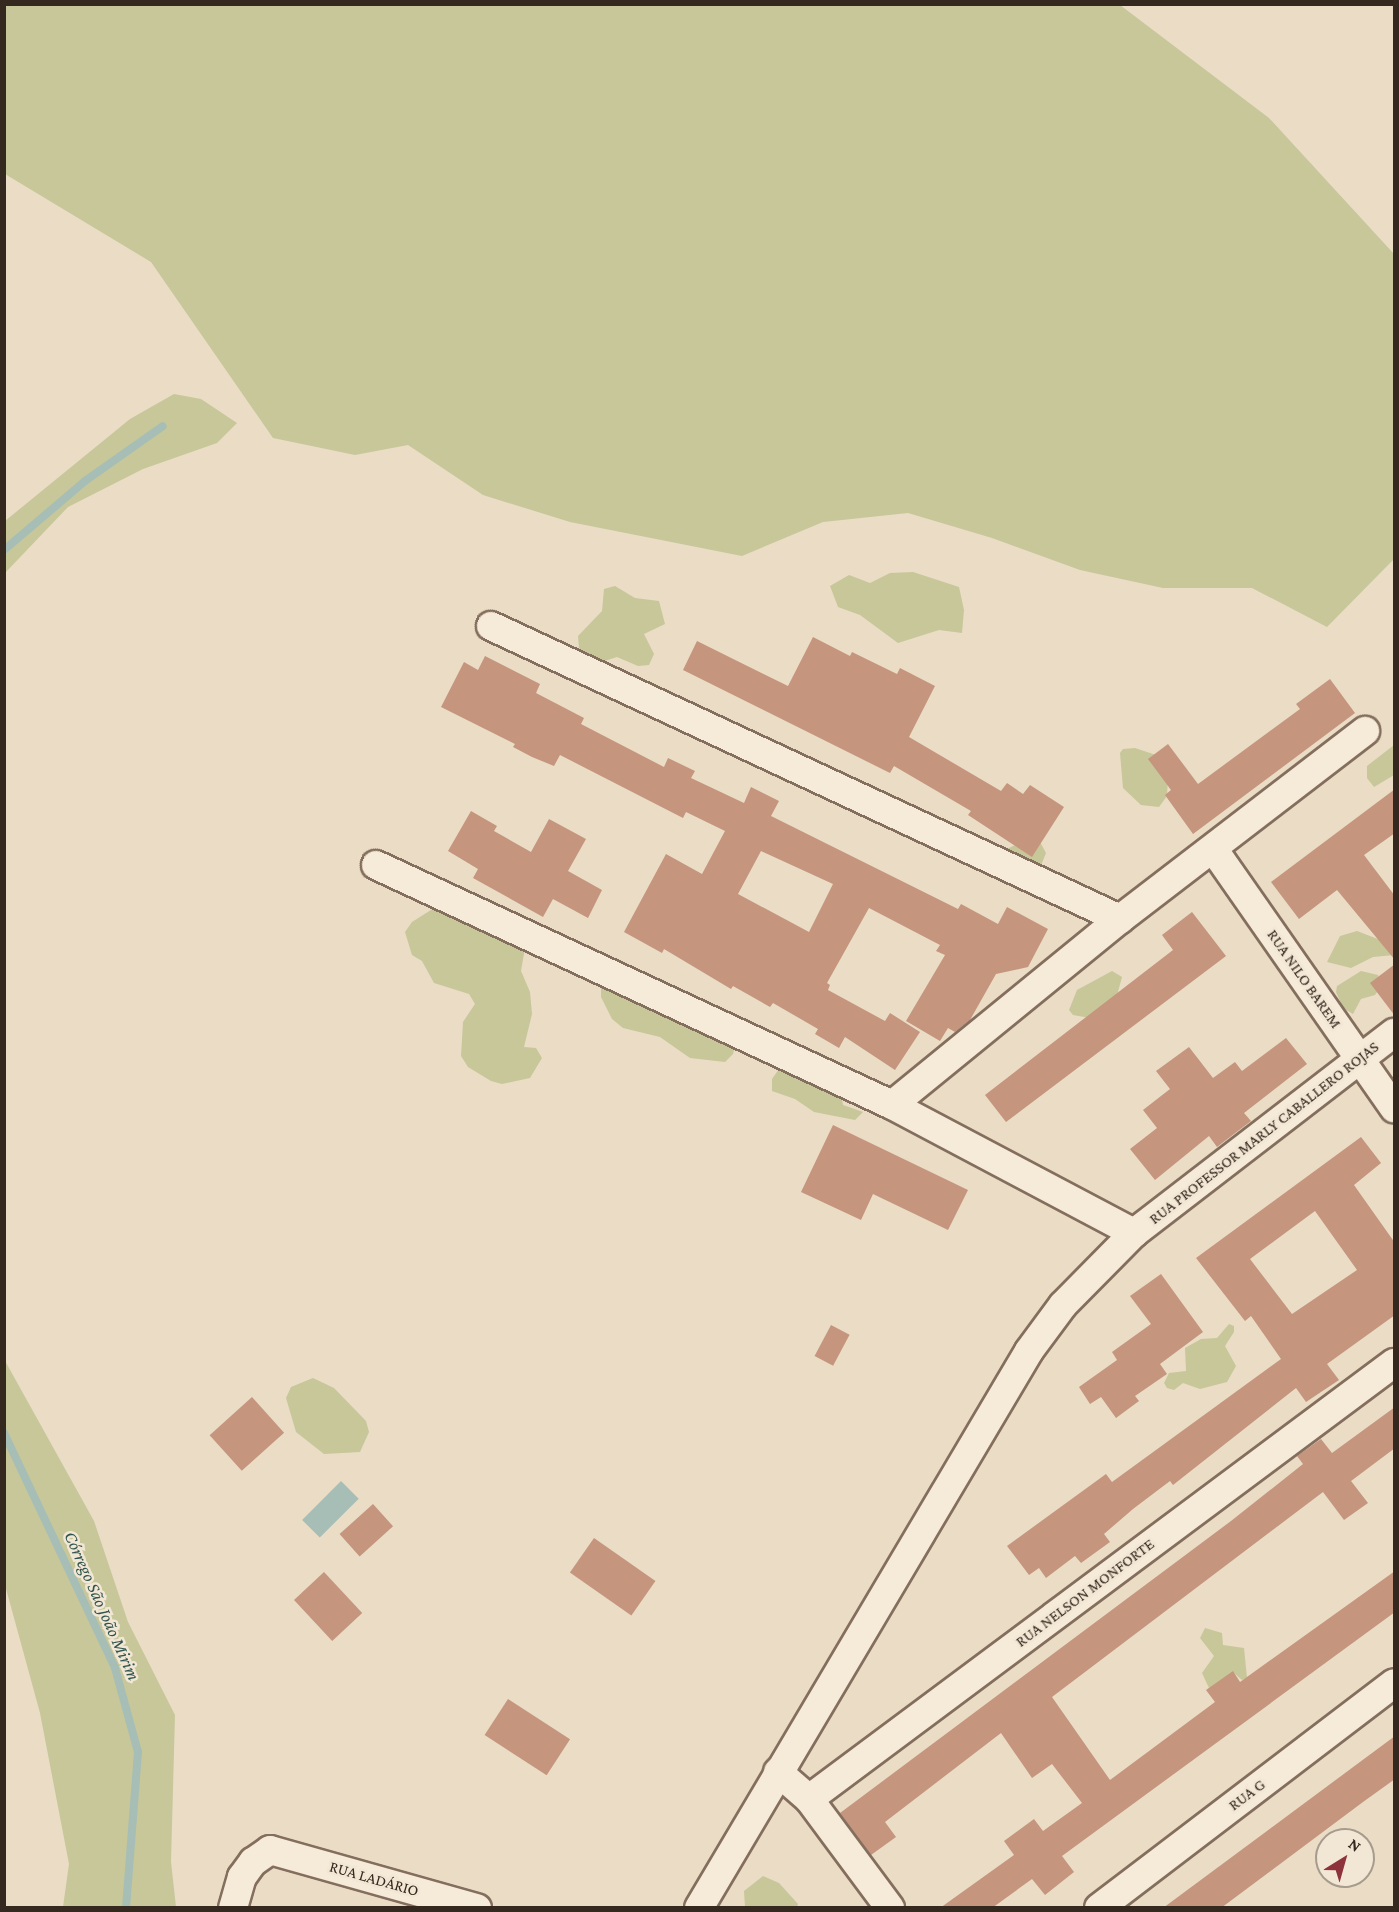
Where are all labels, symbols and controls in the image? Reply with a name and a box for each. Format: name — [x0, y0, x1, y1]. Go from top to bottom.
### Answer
street label: RUA NILO BAREM — [1263, 926, 1345, 1032]
street label: RUA PROFESSOR MARLY CABALLERO ROJAS — [1145, 1037, 1383, 1229]
water label: Córrego São João Mirim — [59, 1528, 145, 1684]
street label: RUA NELSON MONFORTE — [1012, 1535, 1158, 1651]
street label: RUA G — [1225, 1775, 1269, 1815]
north arrow — [1315, 1828, 1375, 1888]
text: N — [1345, 1835, 1364, 1855]
street label: RUA LADÁRIO — [327, 1857, 421, 1901]

